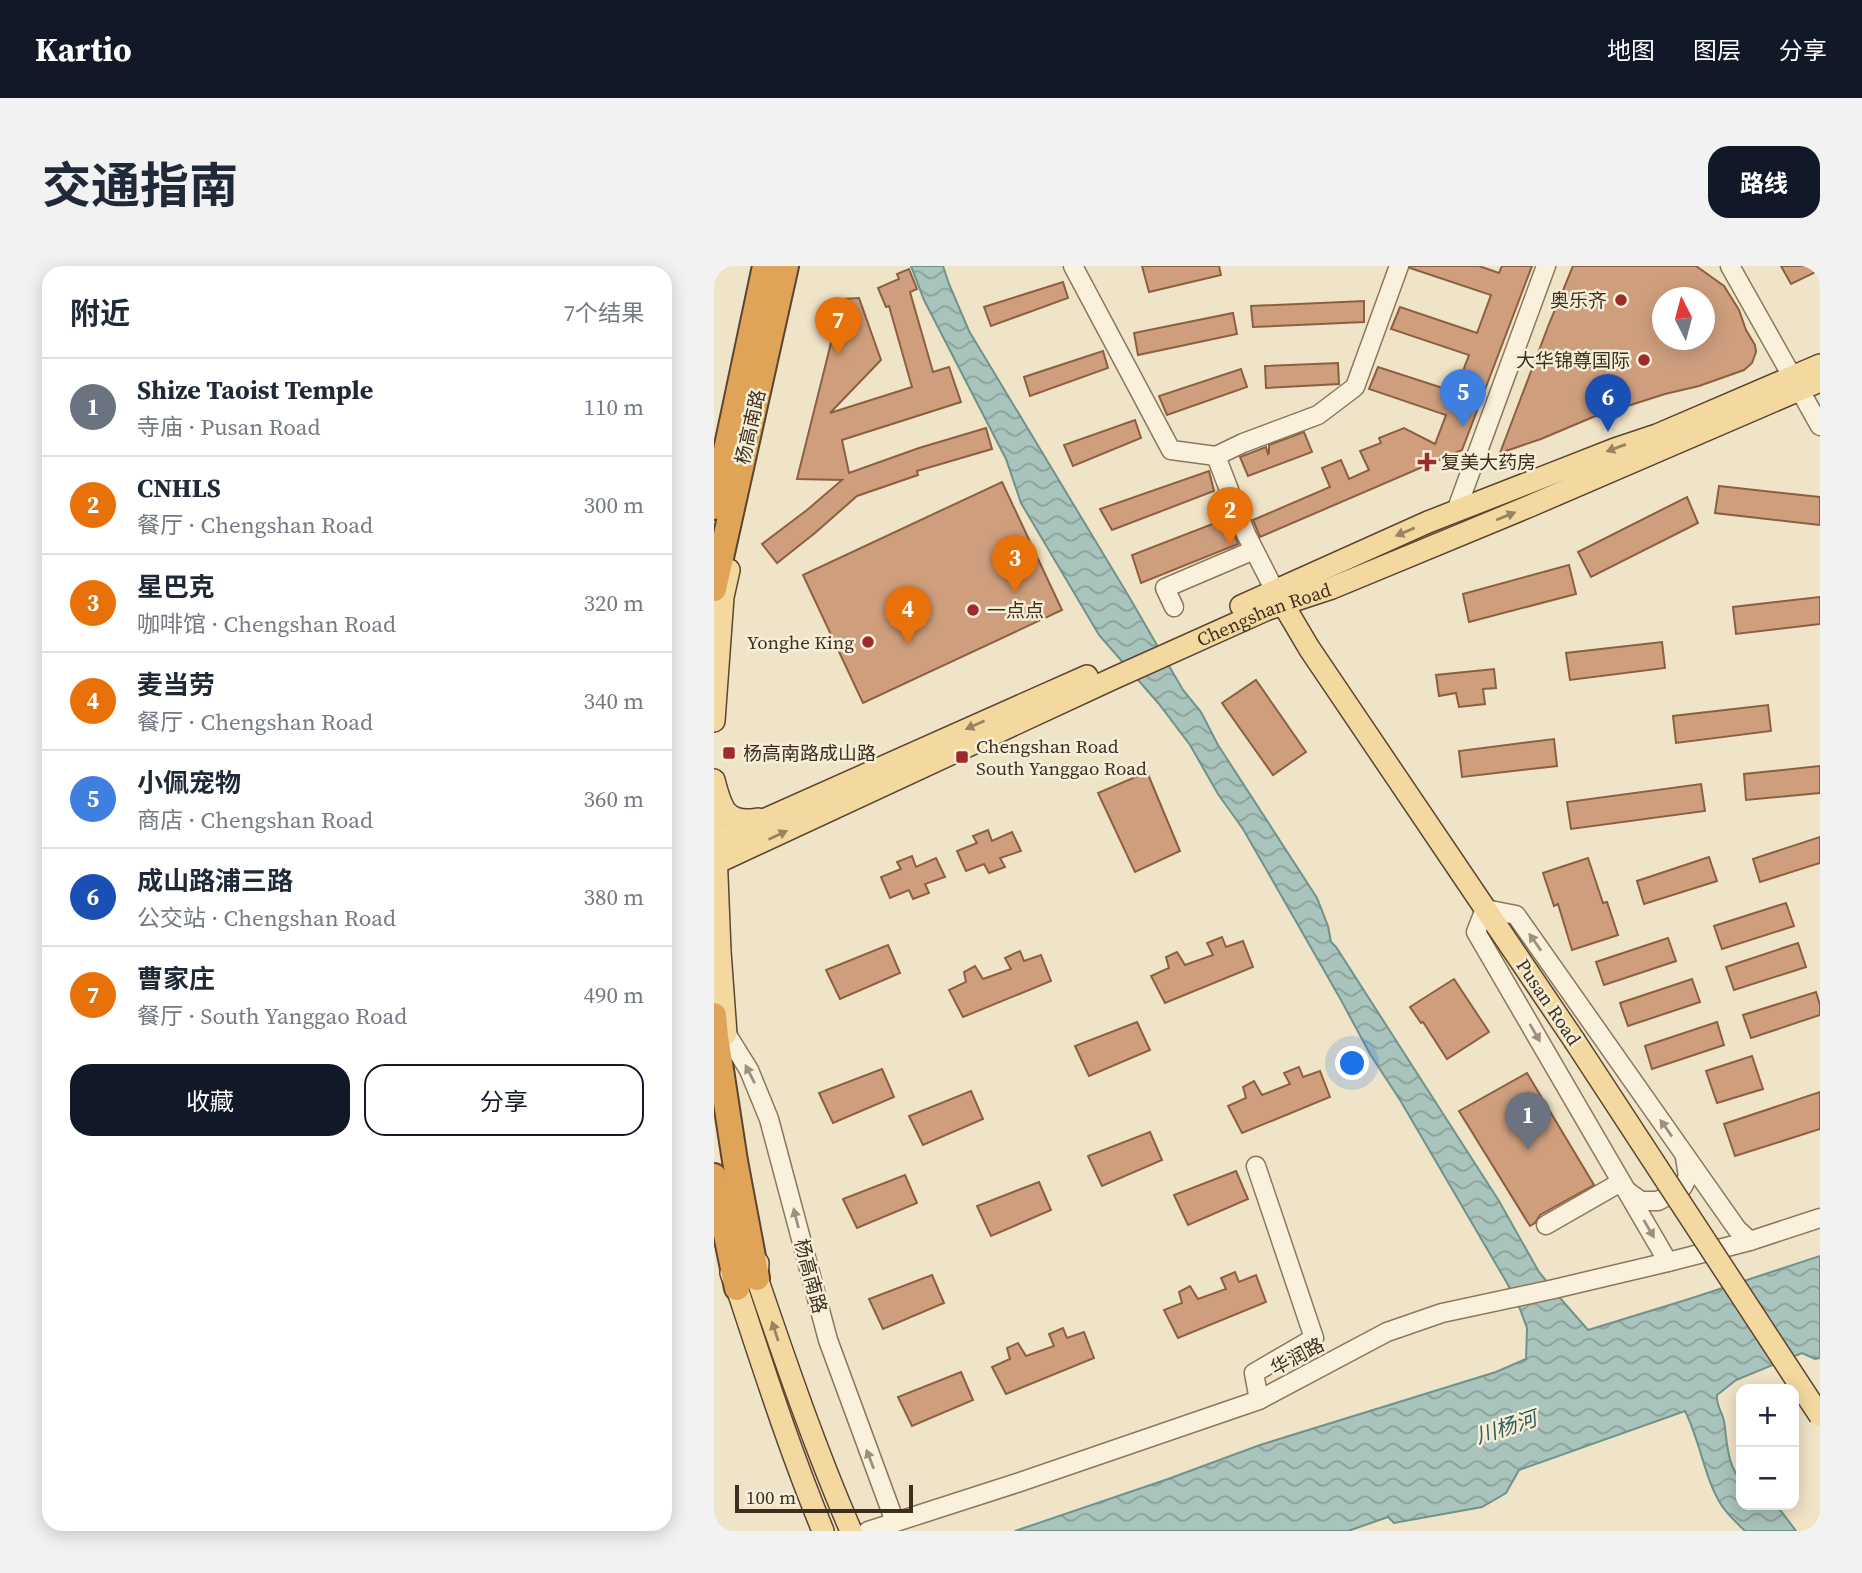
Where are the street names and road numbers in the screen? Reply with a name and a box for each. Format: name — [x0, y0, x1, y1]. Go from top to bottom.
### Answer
street label: 杨高南路 — [729, 387, 771, 467]
street label: Chengshan Road — [1192, 576, 1334, 652]
street label: Pusan Road — [1511, 954, 1588, 1051]
street label: 杨高南路 — [789, 1236, 833, 1316]
street label: 华润路 — [1266, 1331, 1328, 1381]

